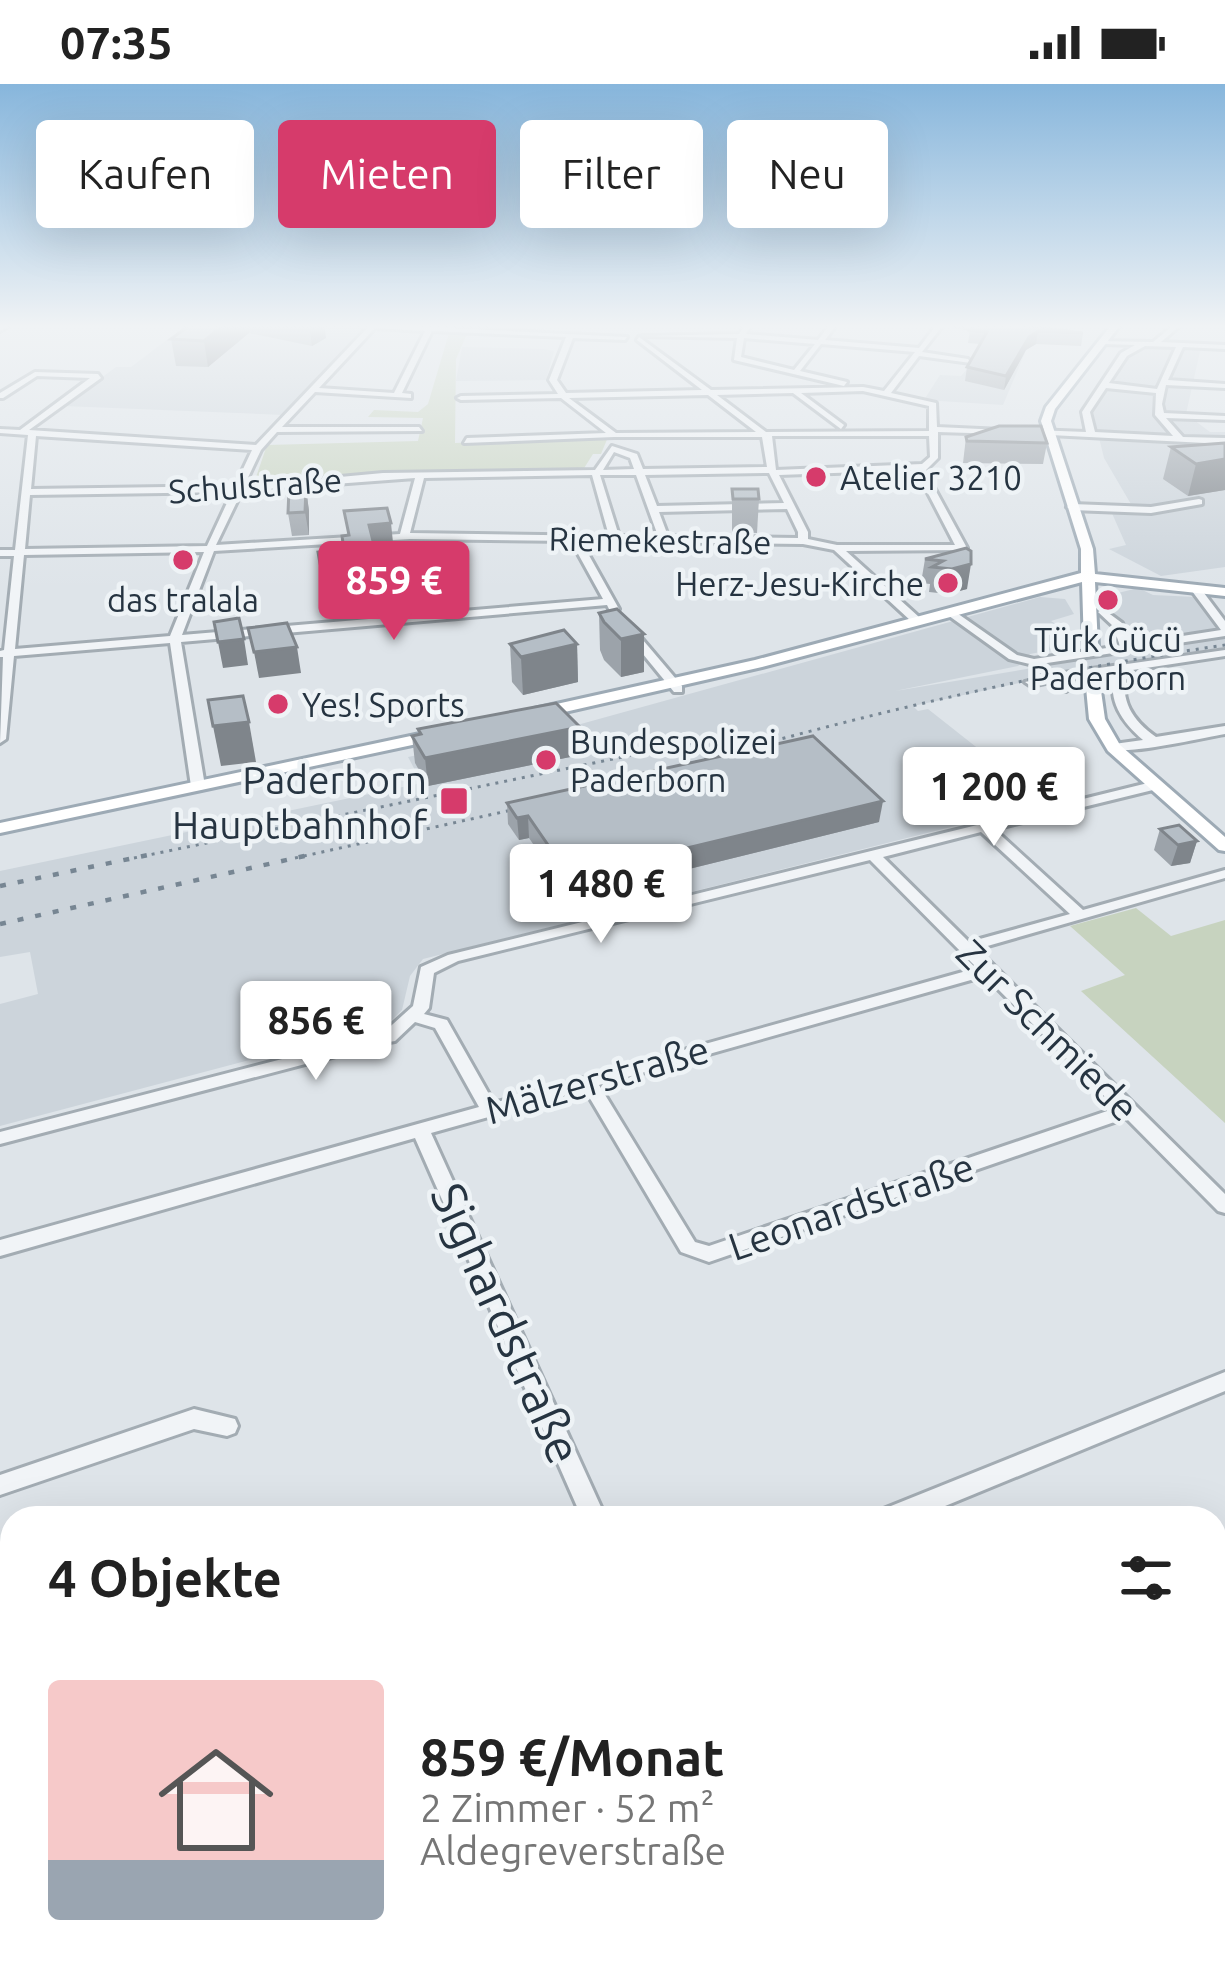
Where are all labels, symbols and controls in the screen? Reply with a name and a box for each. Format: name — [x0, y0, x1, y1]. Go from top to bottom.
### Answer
text: 07:35 — [60, 17, 173, 68]
chip: Kaufen — [36, 120, 254, 228]
chip: Mieten — [278, 120, 496, 228]
chip: Filter — [520, 120, 703, 228]
chip: Neu — [727, 120, 888, 228]
place label: Atelier 3210 — [840, 459, 1022, 496]
street label: Schulstraße — [167, 460, 343, 510]
marker: Atelier 3210 — [803, 464, 829, 490]
street label: Riemekestraße — [548, 520, 772, 560]
pin: 859 € — [310, 541, 478, 643]
marker: das tralala — [170, 547, 196, 573]
text: 859 € — [345, 558, 443, 601]
place label: Herz-Jesu-Kirche — [675, 565, 924, 602]
marker: Herz-Jesu-Kirche — [935, 570, 961, 596]
place label: das tralala — [107, 581, 259, 618]
marker: Türk Gücü Paderborn — [1095, 587, 1121, 613]
place label: Türk Gücü Paderborn — [1030, 621, 1186, 696]
place label: Yes! Sports — [302, 686, 465, 723]
marker: Yes! Sports — [265, 691, 291, 717]
place label: Bundespolizei Paderborn — [570, 723, 777, 798]
marker: Bundespolizei Paderborn — [533, 747, 559, 773]
pin: 1 200 € — [883, 747, 1105, 849]
place label: Paderborn Hauptbahnhof — [172, 758, 428, 846]
text: 1 200 € — [930, 764, 1058, 807]
marker: Paderborn Hauptbahnhof — [438, 785, 470, 817]
pin: 1 480 € — [490, 844, 712, 946]
text: 1 480 € — [537, 861, 665, 904]
street label: Zur Schmiede — [949, 931, 1147, 1129]
pin: 856 € — [232, 981, 400, 1083]
text: 856 € — [267, 998, 365, 1041]
street label: Mälzerstraße — [480, 1027, 714, 1131]
street label: Leonardstraße — [723, 1144, 979, 1268]
street label: Sighardstraße — [421, 1175, 593, 1471]
icon: filters — [1113, 1545, 1179, 1611]
text: 4 Objekte — [48, 1549, 282, 1607]
icon: home — [144, 1728, 288, 1872]
text: 859 €/Monat — [420, 1728, 724, 1786]
text: 2 Zimmer · 52 m² — [420, 1786, 715, 1829]
text: Aldegreverstraße — [420, 1829, 726, 1872]

